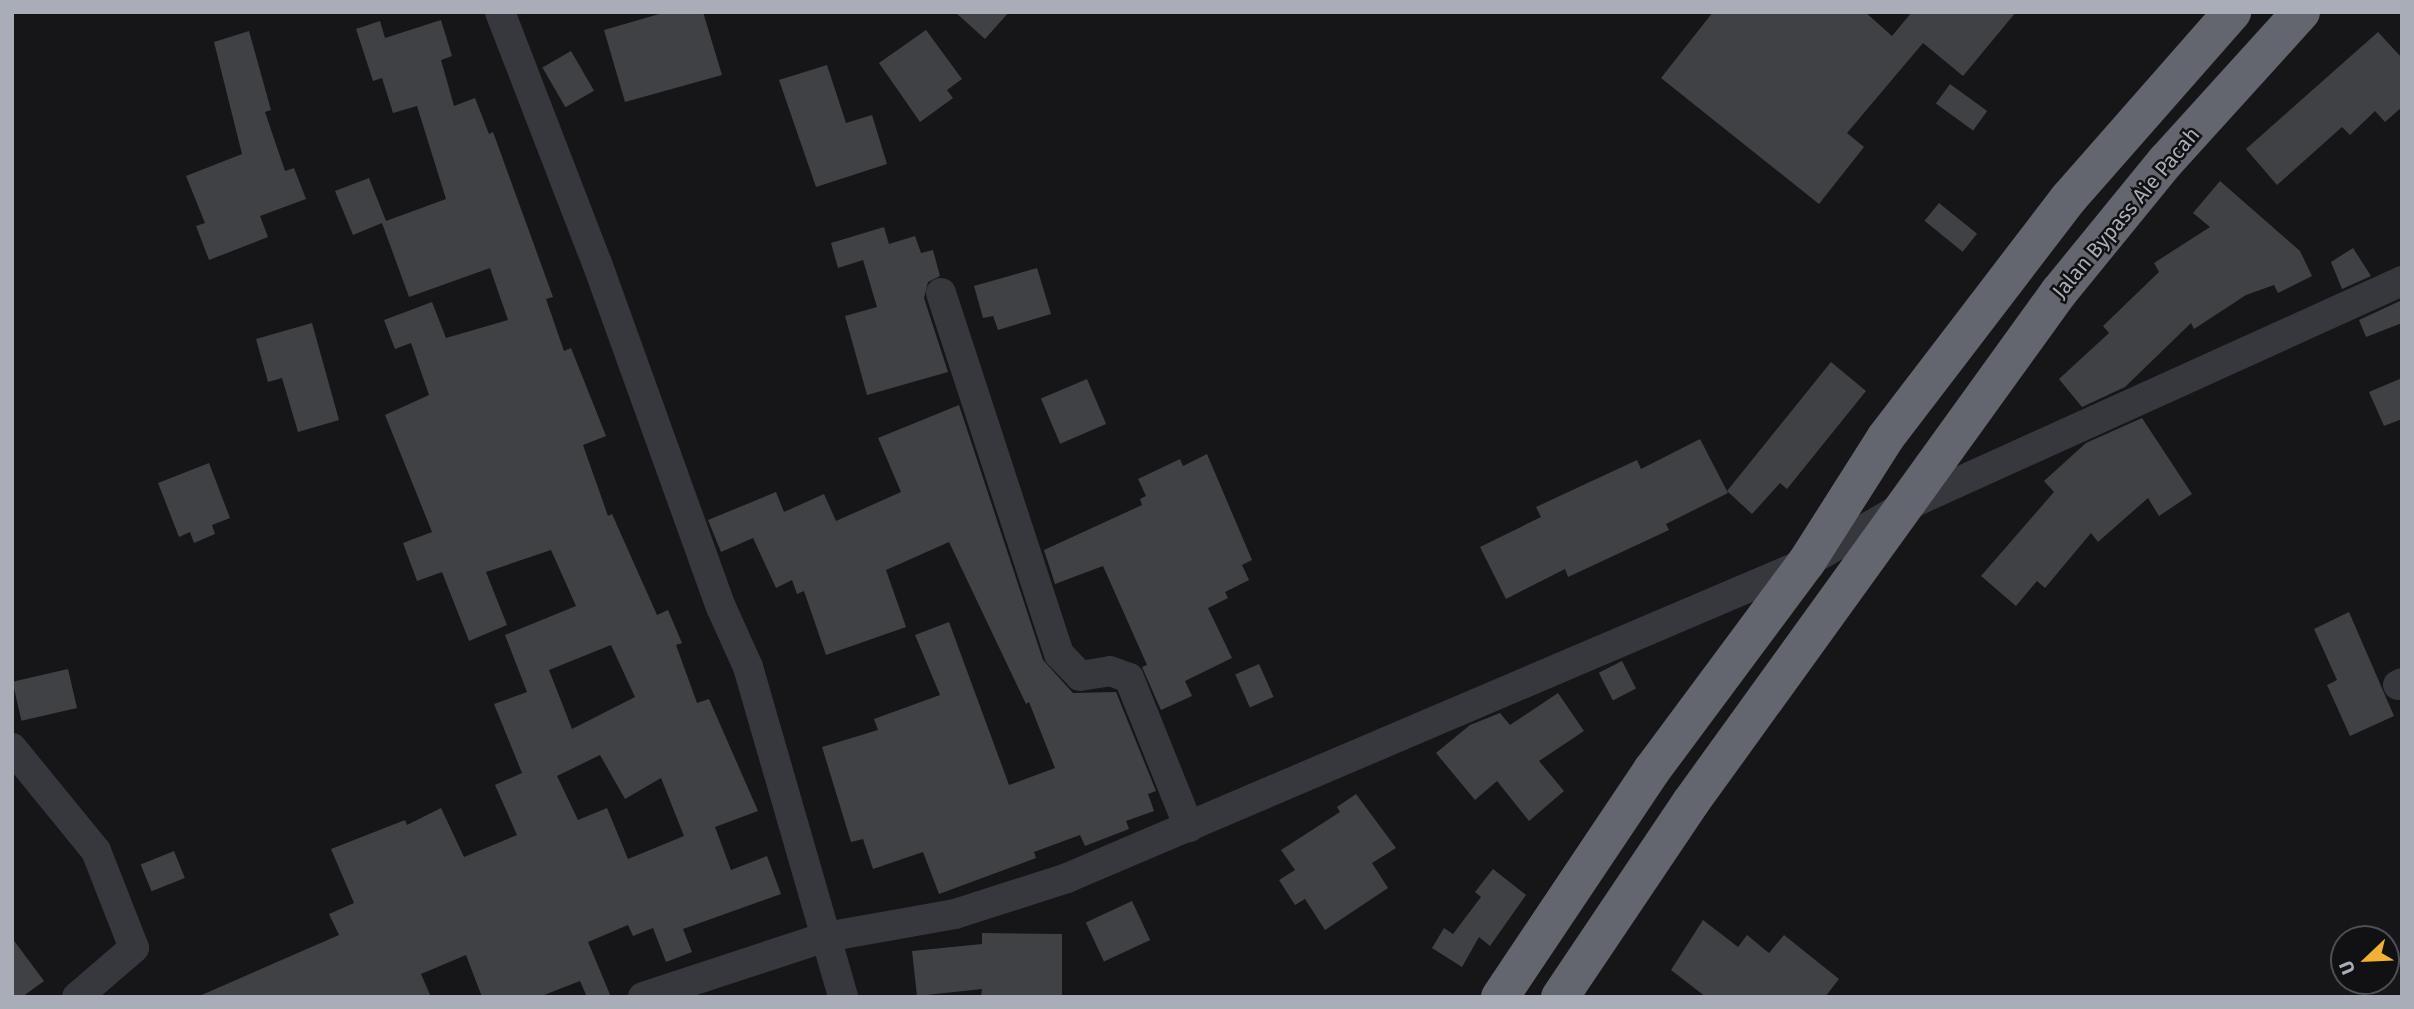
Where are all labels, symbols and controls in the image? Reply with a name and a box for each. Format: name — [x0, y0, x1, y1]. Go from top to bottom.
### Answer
street label: Jalan Bypass Aie Pacah — [2047, 122, 2205, 304]
north arrow — [2330, 925, 2400, 995]
text: U — [2334, 957, 2360, 978]

